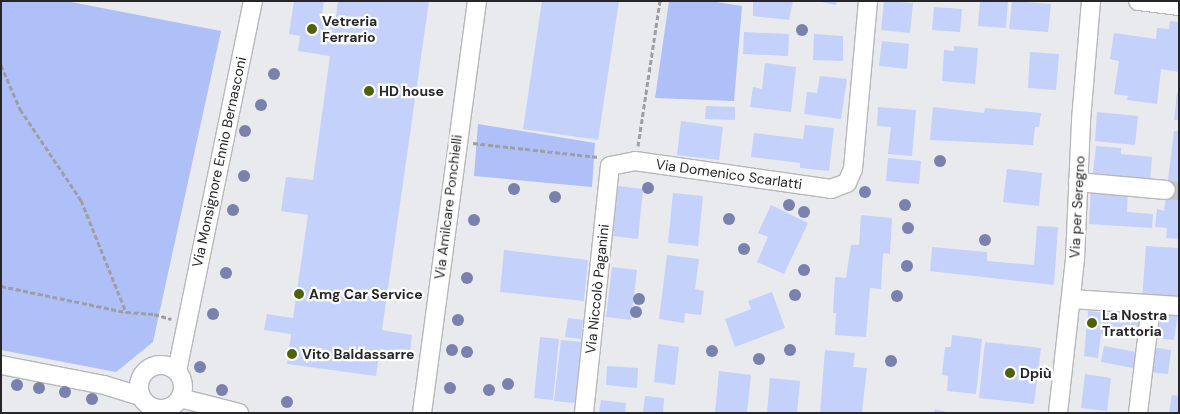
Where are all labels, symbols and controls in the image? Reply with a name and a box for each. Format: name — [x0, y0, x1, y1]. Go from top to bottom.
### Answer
place label: Vetreria Ferrario — [322, 13, 377, 46]
marker: Vetreria Ferrario — [306, 23, 318, 35]
street label: Via Monsignore Ennio Bernasconi — [188, 55, 250, 269]
place label: HD house — [379, 83, 444, 99]
marker: HD house — [363, 85, 375, 97]
street label: Via Amilcare Ponchielli — [431, 134, 465, 280]
street label: Via Domenico Scarlatti — [655, 155, 803, 193]
street label: Via per Seregno — [1066, 155, 1088, 259]
street label: Via Niccolò Paganini — [582, 223, 612, 355]
place label: Amg Car Service — [309, 286, 423, 302]
marker: Amg Car Service — [293, 288, 305, 300]
place label: La Nostra Trattoria — [1102, 307, 1167, 340]
marker: La Nostra Trattoria — [1086, 317, 1098, 329]
place label: Vito Baldassarre — [302, 346, 415, 362]
marker: Vito Baldassarre — [286, 348, 298, 360]
place label: Dpiù — [1020, 365, 1052, 381]
marker: Dpiù — [1004, 367, 1016, 379]

